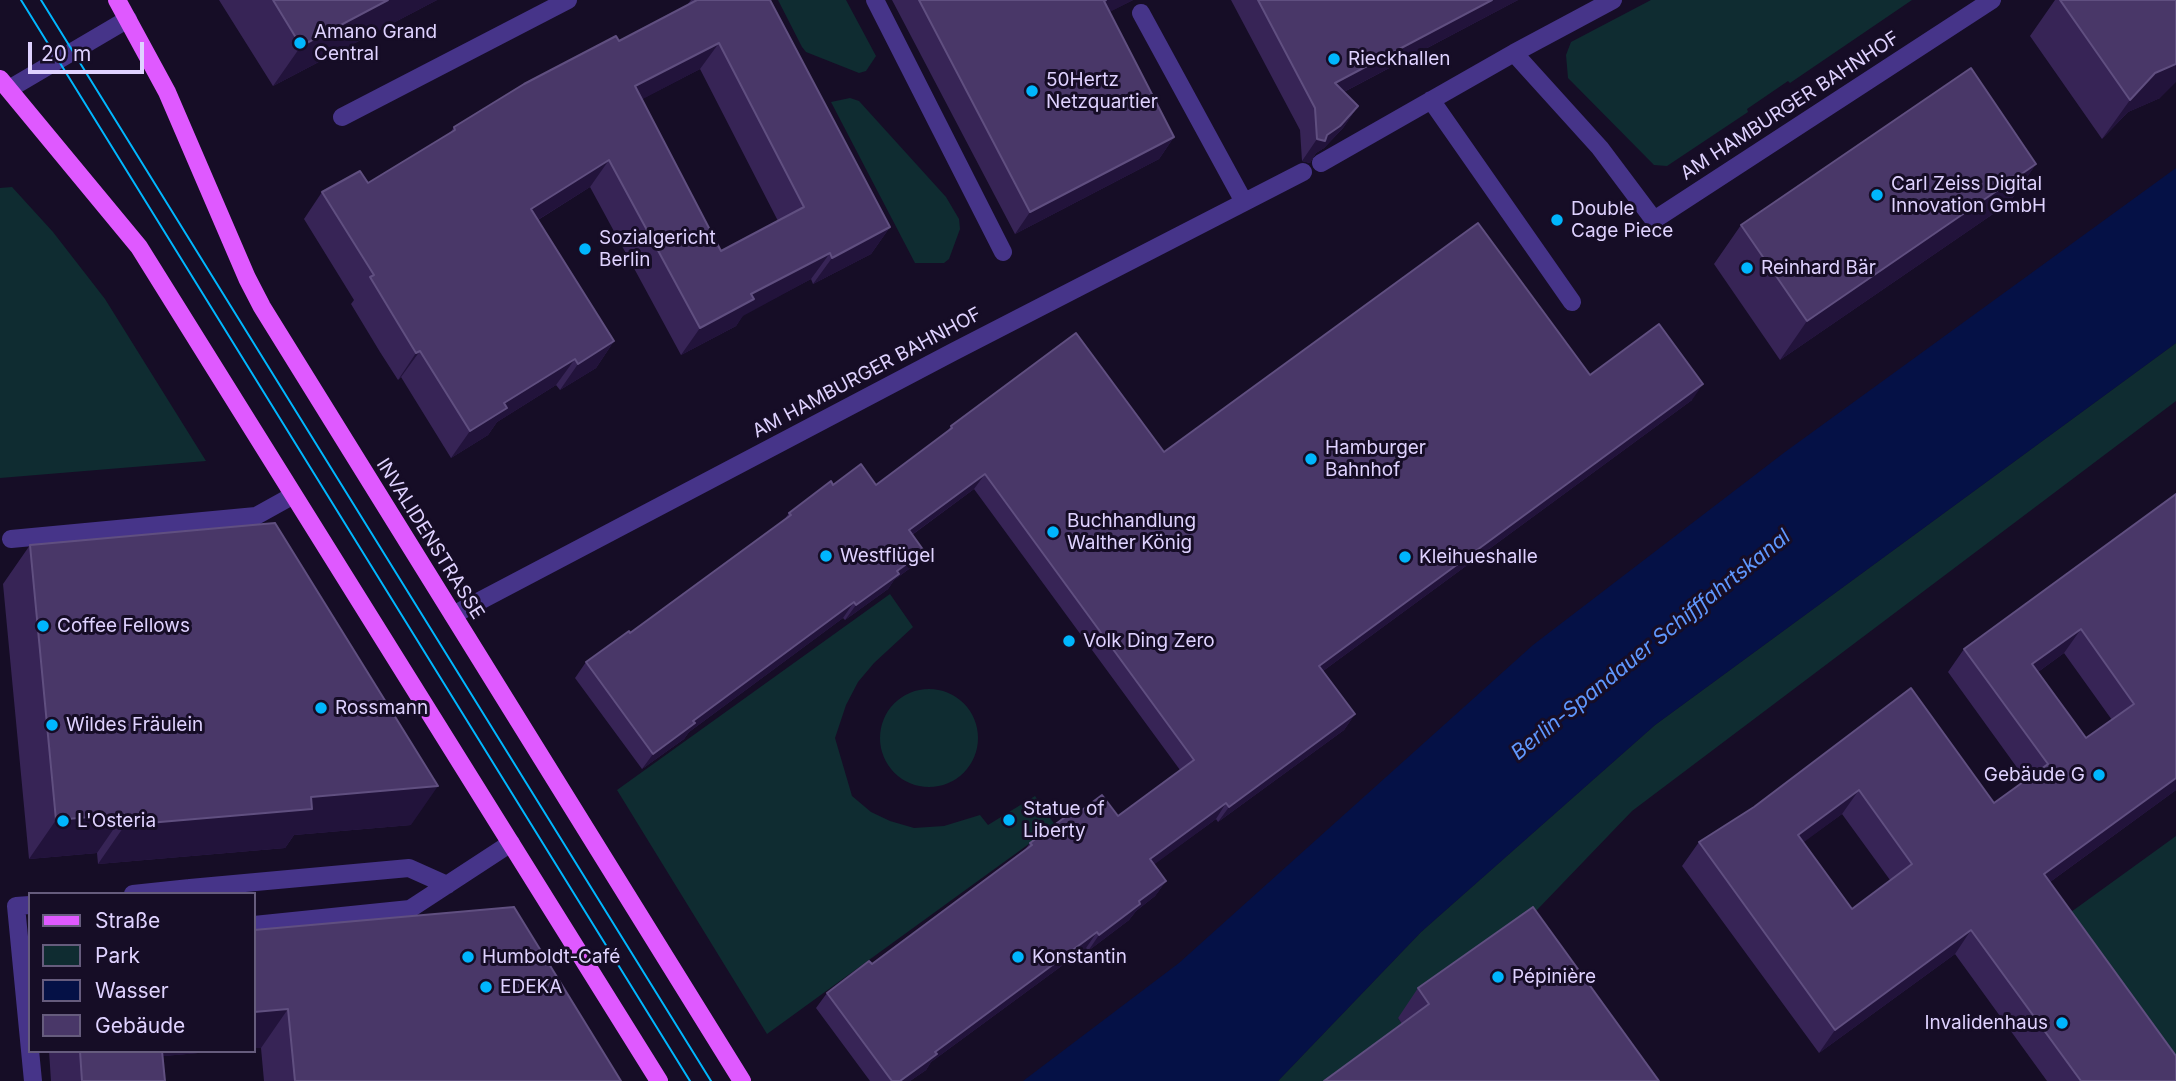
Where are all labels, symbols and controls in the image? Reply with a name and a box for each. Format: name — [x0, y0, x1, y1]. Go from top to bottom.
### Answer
place label: Amano Grand Central — [314, 21, 437, 65]
street label: AM HAMBURGER BAHNHOF — [1677, 27, 1903, 185]
scale bar — [32, 28, 147, 72]
marker: Amano Grand Central — [292, 35, 308, 51]
text: 20 m — [41, 41, 91, 66]
place label: Rieckhallen — [1348, 48, 1451, 70]
marker: Rieckhallen — [1326, 51, 1342, 67]
place label: 50Hertz Netzquartier — [1046, 69, 1158, 113]
marker: 50Hertz Netzquartier — [1024, 83, 1040, 99]
place label: Carl Zeiss Digital Innovation GmbH — [1891, 173, 2046, 217]
marker: Carl Zeiss Digital Innovation GmbH — [1869, 187, 1885, 203]
place label: Double Cage Piece — [1571, 198, 1673, 242]
marker: Double Cage Piece — [1549, 212, 1565, 228]
place label: Sozialgericht Berlin — [599, 227, 716, 271]
marker: Sozialgericht Berlin — [577, 241, 593, 257]
place label: Reinhard Bär — [1761, 257, 1876, 279]
marker: Reinhard Bär — [1739, 260, 1755, 276]
street label: AM HAMBURGER BAHNHOF — [749, 303, 985, 443]
place label: Hamburger Bahnhof — [1325, 437, 1426, 481]
marker: Hamburger Bahnhof — [1303, 451, 1319, 467]
street label: INVALIDENSTRASSE — [371, 454, 489, 624]
place label: Buchhandlung Walther König — [1067, 510, 1196, 554]
marker: Buchhandlung Walther König — [1045, 524, 1061, 540]
water label: Berlin-Spandauer Schifffahrtskanal — [1506, 524, 1796, 766]
place label: Westflügel — [840, 545, 935, 567]
place label: Kleihueshalle — [1419, 546, 1538, 568]
marker: Westflügel — [818, 548, 834, 564]
marker: Kleihueshalle — [1397, 549, 1413, 565]
place label: Coffee Fellows — [57, 615, 190, 637]
marker: Coffee Fellows — [35, 618, 51, 634]
place label: Volk Ding Zero — [1083, 630, 1215, 652]
marker: Volk Ding Zero — [1061, 633, 1077, 649]
place label: Rossmann — [335, 697, 428, 719]
marker: Rossmann — [313, 700, 329, 716]
place label: Wildes Fräulein — [66, 714, 203, 736]
marker: Wildes Fräulein — [44, 717, 60, 733]
place label: Gebäude G — [1984, 764, 2085, 786]
marker: Gebäude G — [2091, 767, 2107, 783]
place label: Statue of Liberty — [1023, 798, 1104, 842]
place label: L'Osteria — [77, 810, 156, 832]
marker: Statue of Liberty — [1001, 812, 1017, 828]
marker: L'Osteria — [55, 813, 71, 829]
legend — [28, 892, 256, 1053]
text: Straße — [95, 908, 160, 933]
text: Park — [95, 943, 140, 968]
place label: Humboldt-Café — [482, 946, 620, 968]
place label: Konstantin — [1032, 946, 1127, 968]
marker: Humboldt-Café — [460, 949, 476, 965]
marker: Konstantin — [1010, 949, 1026, 965]
place label: Pépinière — [1512, 966, 1596, 988]
marker: Pépinière — [1490, 969, 1506, 985]
place label: EDEKA — [500, 976, 562, 998]
text: Wasser — [95, 978, 169, 1003]
marker: EDEKA — [478, 979, 494, 995]
place label: Invalidenhaus — [1924, 1012, 2048, 1034]
text: Gebäude — [95, 1013, 185, 1038]
marker: Invalidenhaus — [2054, 1015, 2070, 1031]

